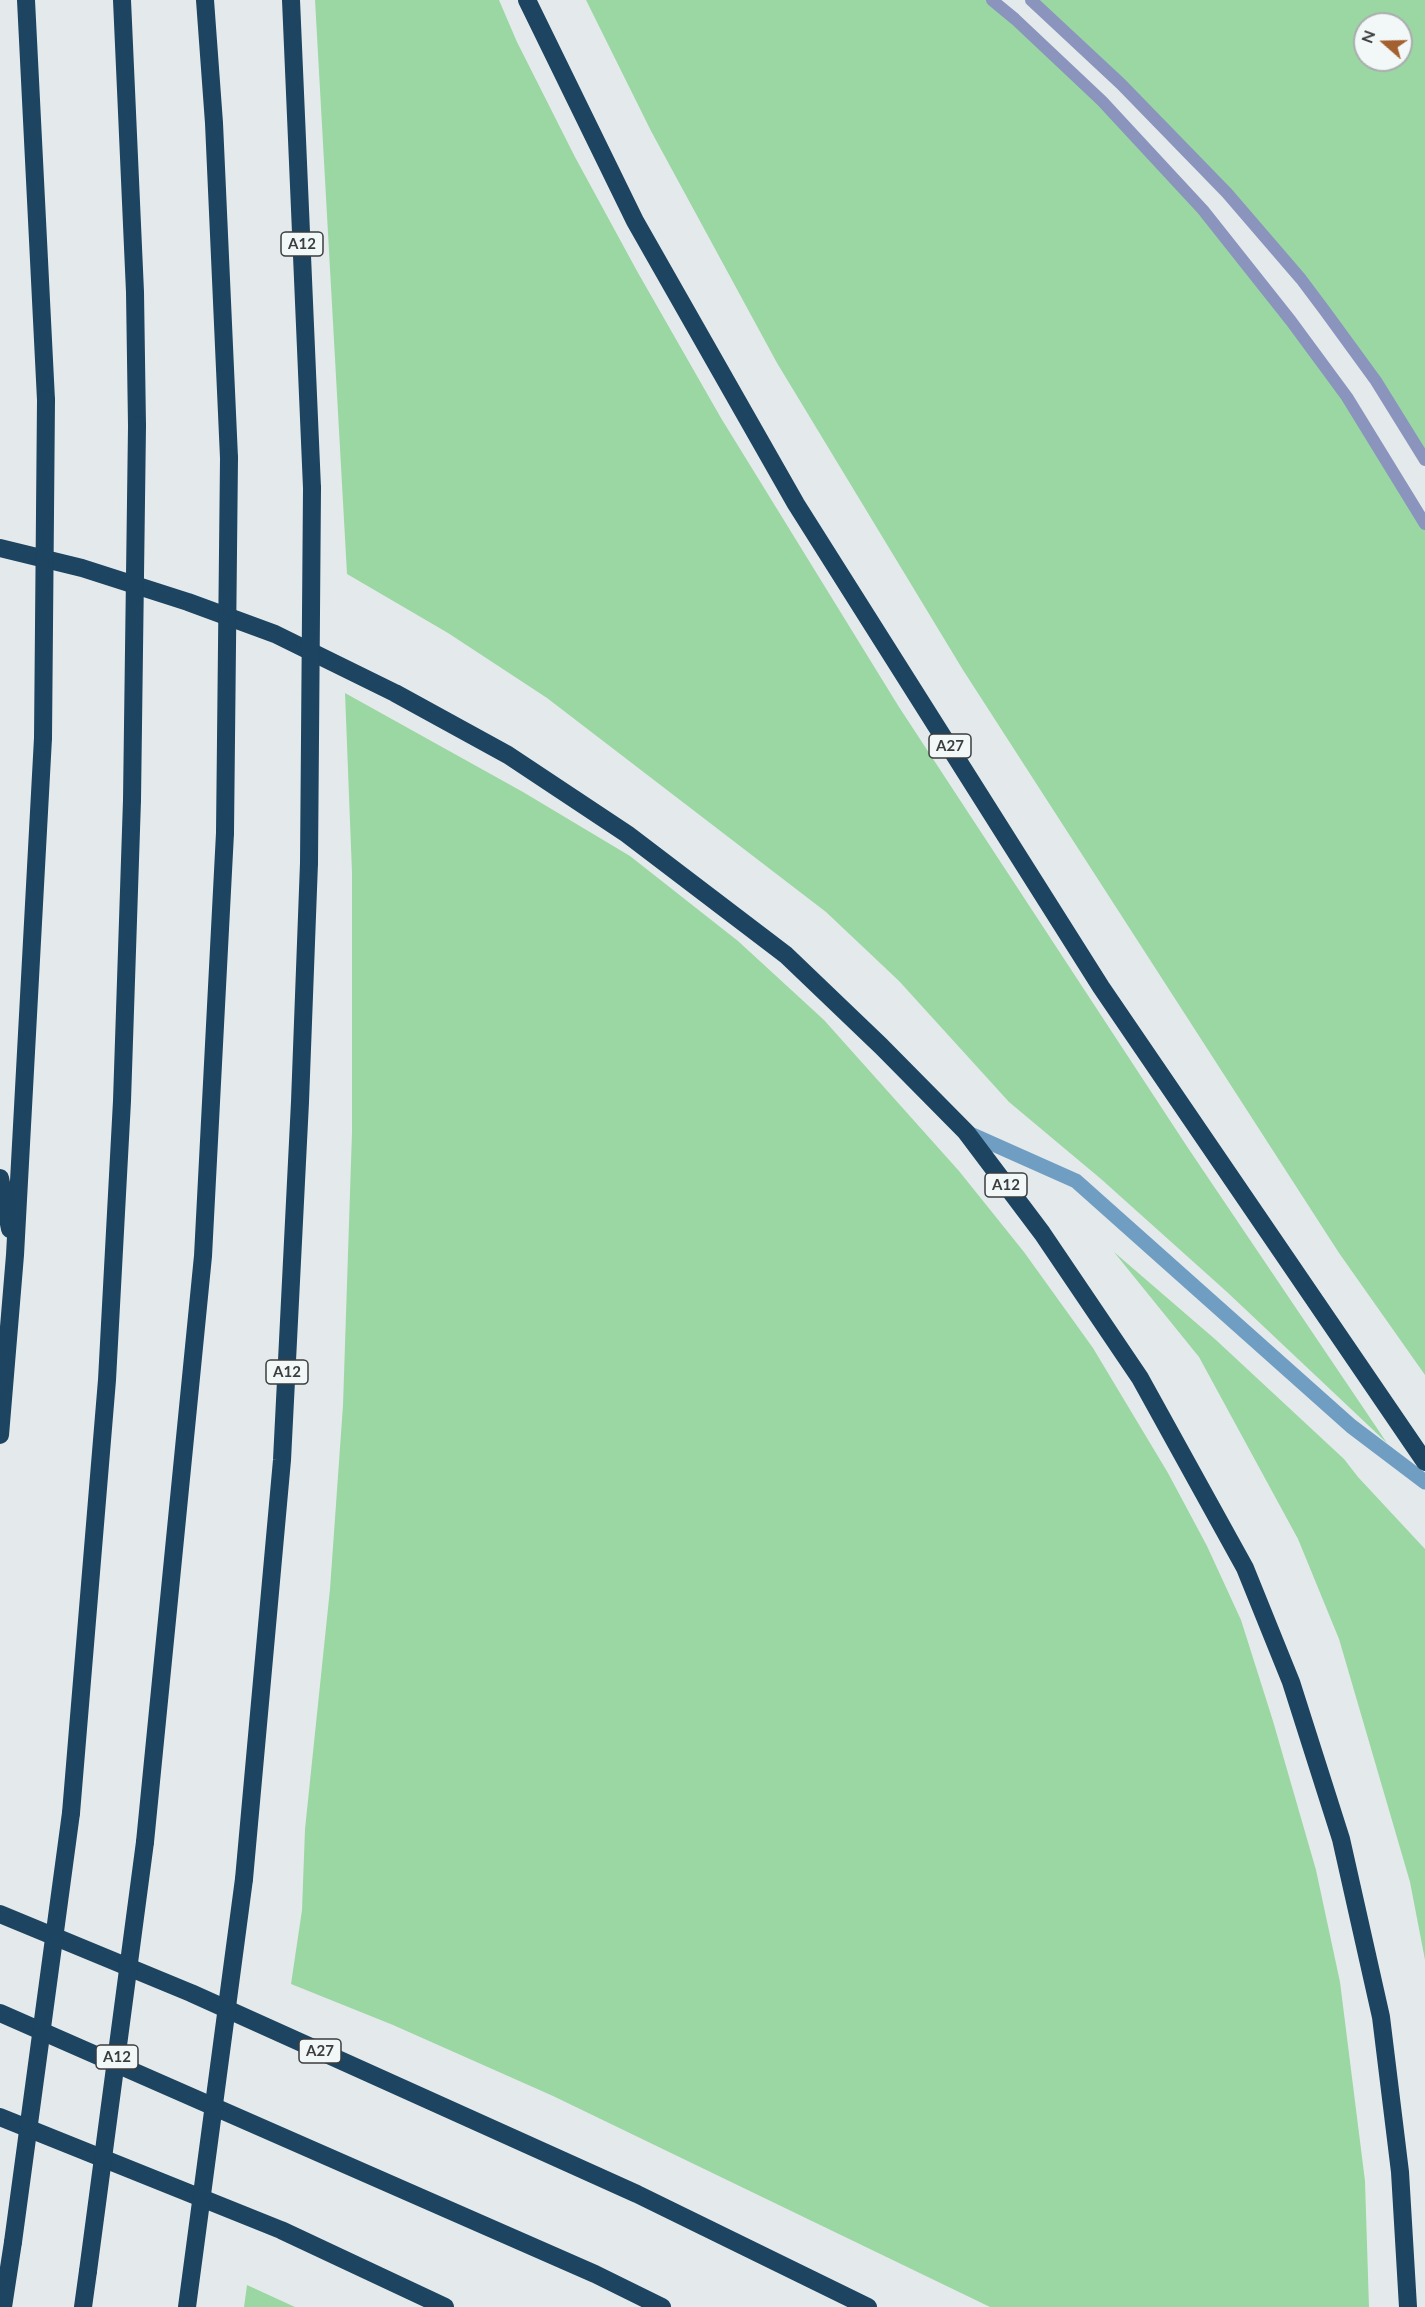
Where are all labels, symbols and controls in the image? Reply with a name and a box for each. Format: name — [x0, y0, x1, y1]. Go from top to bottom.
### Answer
north arrow — [1353, 12, 1413, 72]
text: N — [1356, 27, 1379, 45]
road number: A12 — [281, 232, 323, 256]
road number: A27 — [929, 734, 971, 758]
road number: A12 — [985, 1173, 1027, 1197]
road number: A12 — [266, 1360, 308, 1384]
road number: A27 — [299, 2039, 341, 2063]
road number: A12 — [96, 2045, 138, 2069]

